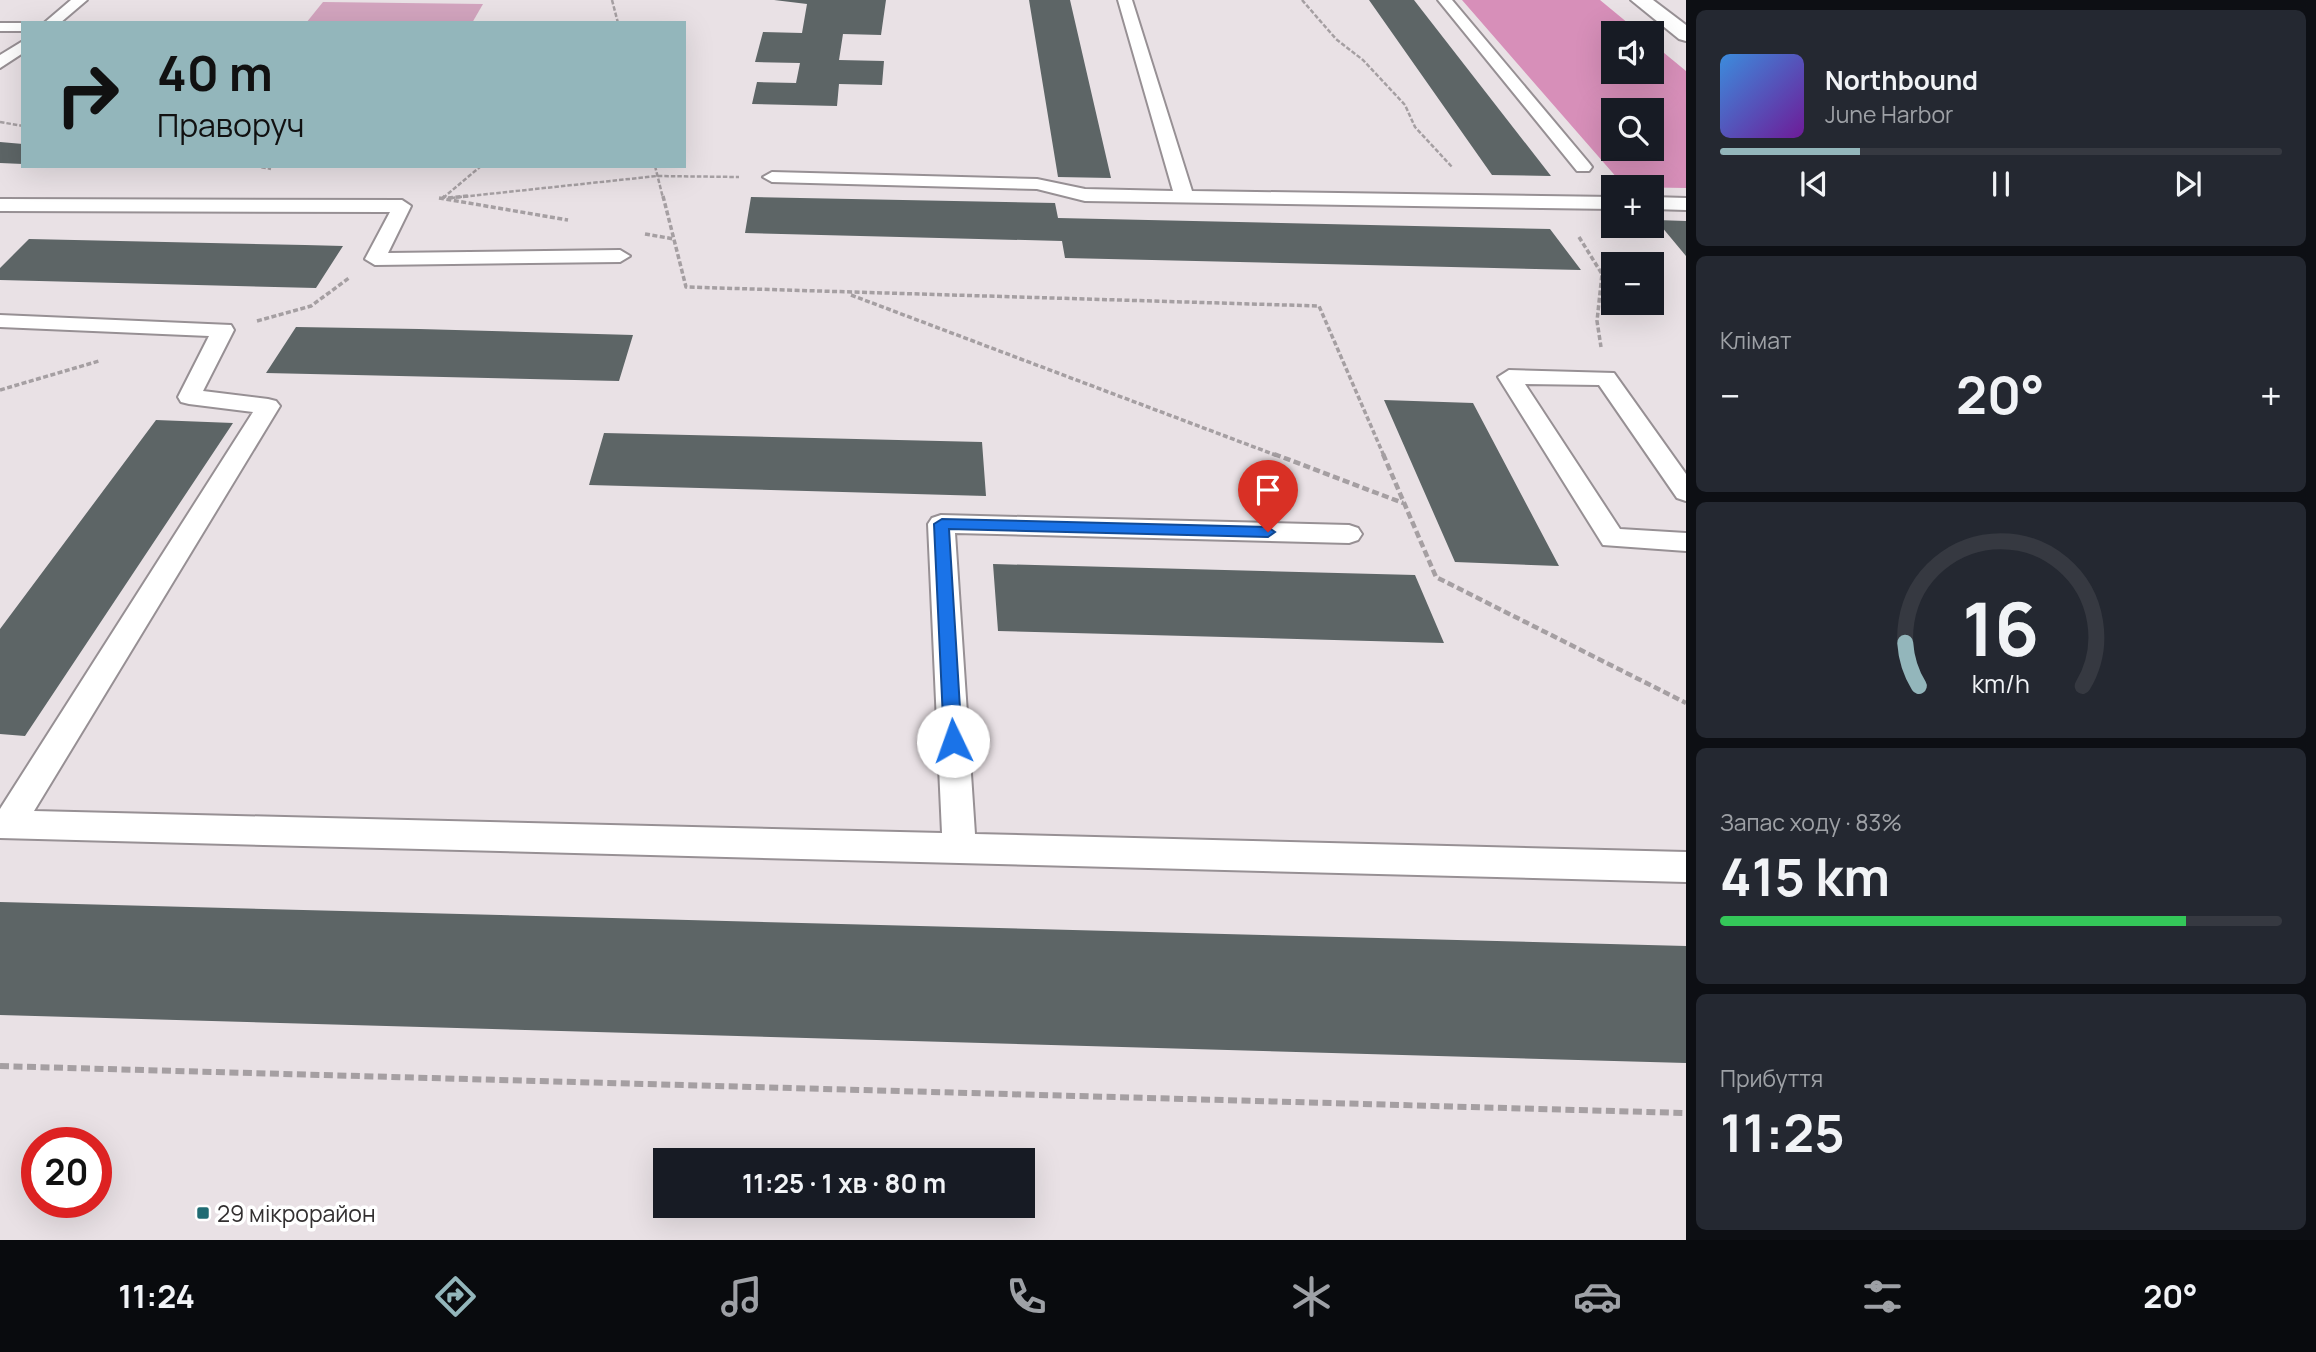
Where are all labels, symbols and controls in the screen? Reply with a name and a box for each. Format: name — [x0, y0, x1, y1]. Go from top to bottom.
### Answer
map controls — [1601, 21, 1664, 315]
button: sound — [1601, 21, 1664, 84]
text: 40 m — [157, 39, 273, 106]
icon: right — [42, 49, 133, 140]
text: Northbound — [1825, 62, 1978, 98]
button: search — [1601, 98, 1664, 161]
text: June Harbor — [1825, 98, 1953, 130]
text: Праворуч — [157, 103, 305, 147]
icon: previous — [1795, 165, 1833, 203]
icon: pause — [1982, 165, 2020, 203]
icon: next — [2169, 165, 2207, 203]
button: + — [1601, 175, 1664, 238]
button: − — [1601, 252, 1664, 315]
text: Клімат — [1720, 324, 1792, 356]
text: 20° — [1956, 359, 2045, 430]
text: − — [1720, 369, 1741, 421]
text: + — [2260, 369, 2282, 421]
pin — [1238, 460, 1298, 532]
icon: arrive — [1249, 471, 1287, 509]
text: 16 — [1962, 578, 2040, 678]
text: km/h — [1972, 666, 2030, 701]
position arrow — [916, 704, 990, 778]
text: Запас ходу · 83% — [1720, 806, 1902, 838]
text: 415 km — [1720, 841, 1890, 912]
text: Прибуття — [1720, 1062, 1823, 1094]
text: 11:25 — [1720, 1097, 1845, 1168]
speed limit sign: 20 — [21, 1127, 112, 1218]
text: 11:25 · 1 хв · 80 m — [742, 1165, 946, 1201]
place label: 29 мікрорайон — [217, 1197, 376, 1229]
marker: 29 мікрорайон — [195, 1205, 211, 1221]
icon: directions — [431, 1272, 480, 1321]
icon: music — [717, 1272, 766, 1321]
icon: phone — [1002, 1272, 1051, 1321]
icon: climate — [1287, 1272, 1336, 1321]
icon: car — [1573, 1272, 1622, 1321]
icon: filters — [1858, 1272, 1907, 1321]
text: 11:24 — [118, 1274, 195, 1318]
text: 20° — [2143, 1274, 2198, 1318]

